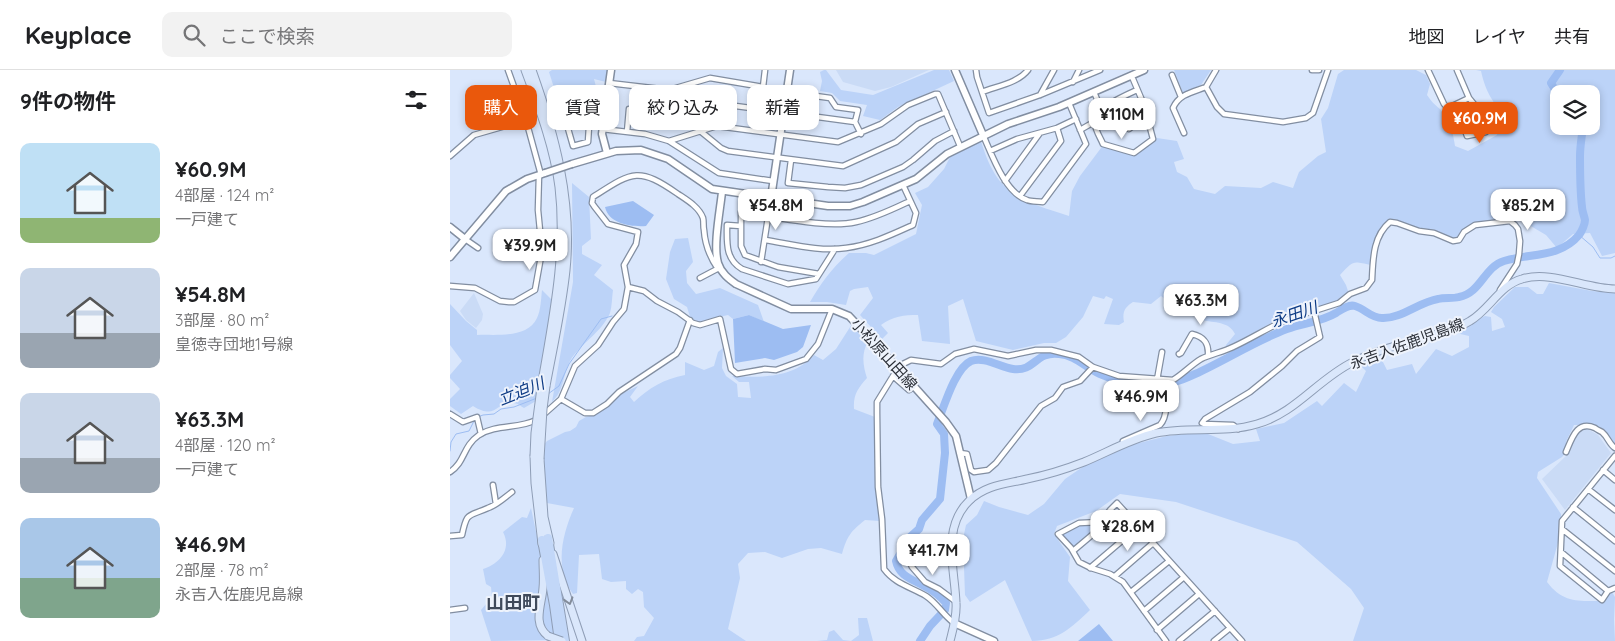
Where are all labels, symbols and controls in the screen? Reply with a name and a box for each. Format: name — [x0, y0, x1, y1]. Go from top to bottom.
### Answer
search box — [162, 12, 512, 57]
text: Keyplace — [25, 20, 132, 50]
icon: search — [180, 21, 208, 49]
text: ここで検索 — [220, 24, 315, 48]
text: 地図 — [1409, 25, 1445, 48]
text: レイヤ — [1473, 25, 1526, 48]
text: 共有 — [1554, 25, 1590, 48]
chip: 購入 — [465, 85, 537, 130]
chip: 賃貸 — [547, 85, 619, 130]
chip: 絞り込み — [629, 85, 737, 130]
chip: 新着 — [747, 85, 819, 130]
map controls — [1550, 85, 1600, 135]
button: layers — [1550, 85, 1600, 135]
icon: filters — [402, 86, 430, 114]
text: 9件の物件 — [20, 88, 116, 114]
pin: ¥110M — [1087, 98, 1157, 140]
pin: ¥60.9M — [1439, 102, 1521, 144]
text: ¥110M — [1100, 104, 1144, 124]
text: ¥60.9M — [1453, 108, 1507, 128]
text: ¥60.9M — [175, 156, 246, 182]
icon: home — [60, 163, 120, 223]
text: 4部屋 · 124 m² — [175, 185, 274, 205]
pin: ¥54.8M — [735, 189, 817, 231]
pin: ¥85.2M — [1487, 189, 1569, 231]
text: ¥54.8M — [749, 195, 803, 215]
text: ¥85.2M — [1501, 195, 1555, 215]
text: 一戸建て — [175, 209, 239, 229]
pin: ¥39.9M — [489, 228, 571, 271]
text: ¥39.9M — [504, 235, 556, 255]
text: ¥54.8M — [175, 281, 246, 307]
pin: ¥63.3M — [1160, 284, 1242, 326]
icon: home — [60, 288, 120, 348]
text: ¥63.3M — [1175, 290, 1227, 310]
water label: 永田川 — [1268, 296, 1322, 331]
text: 3部屋 · 80 m² — [175, 310, 269, 330]
street label: 小松原山田線 — [847, 314, 922, 393]
street label: 永吉入佐鹿児島線 — [1347, 314, 1466, 373]
text: 皇徳寺団地1号線 — [175, 334, 293, 354]
water label: 立迫川 — [495, 372, 549, 409]
pin: ¥46.9M — [1100, 380, 1182, 422]
text: ¥46.9M — [1114, 386, 1168, 406]
text: ¥63.3M — [175, 406, 244, 432]
icon: home — [60, 413, 120, 473]
text: 4部屋 · 120 m² — [175, 435, 276, 455]
text: 一戸建て — [175, 459, 239, 479]
pin: ¥28.6M — [1087, 510, 1169, 552]
text: ¥28.6M — [1101, 516, 1155, 536]
text: ¥46.9M — [175, 531, 246, 557]
pin: ¥41.7M — [892, 534, 974, 576]
icon: home — [60, 538, 120, 598]
text: ¥41.7M — [908, 540, 958, 560]
text: 2部屋 · 78 m² — [175, 560, 269, 580]
text: 永吉入佐鹿児島線 — [175, 584, 303, 604]
district label: 山田町 — [486, 591, 540, 614]
one-way arrow — [563, 596, 573, 605]

